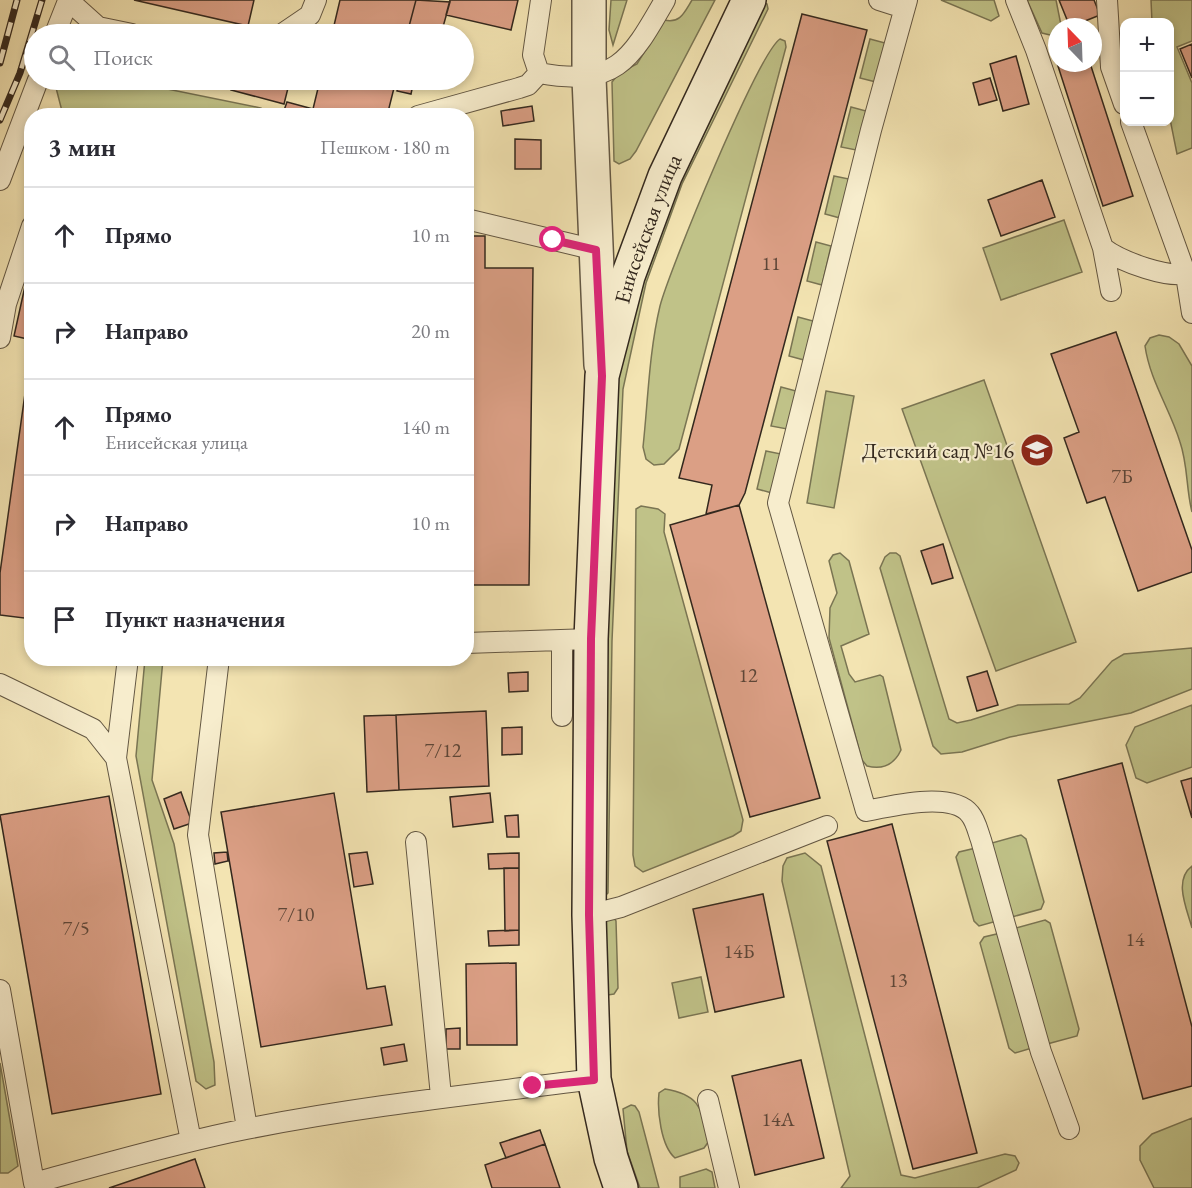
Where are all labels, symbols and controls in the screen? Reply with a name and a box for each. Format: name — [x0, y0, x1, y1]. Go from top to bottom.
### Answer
north arrow — [1048, 18, 1102, 72]
map controls — [1120, 18, 1174, 126]
button: + — [1120, 18, 1174, 72]
search box — [24, 24, 474, 90]
icon: search — [45, 41, 78, 74]
text: Поиск — [93, 43, 153, 72]
button: − — [1120, 72, 1174, 126]
text: 3 мин — [48, 130, 116, 164]
text: Пешком · 180 m — [320, 134, 450, 160]
street label: Енисейская улица — [607, 149, 689, 307]
icon: ahead — [48, 219, 81, 252]
text: Прямо — [105, 221, 172, 250]
text: 10 m — [411, 222, 450, 248]
route start — [539, 226, 565, 252]
house number: 11 — [761, 250, 781, 276]
icon: right — [48, 315, 81, 348]
text: Направо — [105, 317, 188, 346]
text: 20 m — [411, 318, 450, 344]
text: Прямо — [105, 400, 172, 429]
icon: ahead — [48, 411, 81, 444]
text: 140 m — [402, 414, 450, 440]
text: Енисейская улица — [105, 429, 248, 455]
school or university icon: Детский сад №16 — [1019, 432, 1055, 468]
place label: Детский сад №16 — [862, 436, 1014, 465]
house number: 7Б — [1111, 463, 1133, 489]
icon: right — [48, 507, 81, 540]
text: Направо — [105, 509, 188, 538]
text: 10 m — [411, 510, 450, 536]
icon: arrive — [48, 603, 81, 636]
text: Пункт назначения — [105, 605, 285, 634]
house number: 12 — [738, 662, 758, 688]
house number: 7/12 — [425, 737, 462, 763]
house number: 7/10 — [278, 901, 315, 927]
house number: 7/5 — [62, 915, 90, 941]
house number: 14 — [1125, 926, 1145, 952]
house number: 14Б — [724, 938, 755, 964]
house number: 13 — [888, 967, 908, 993]
route end — [519, 1072, 545, 1098]
house number: 14А — [761, 1106, 795, 1132]

